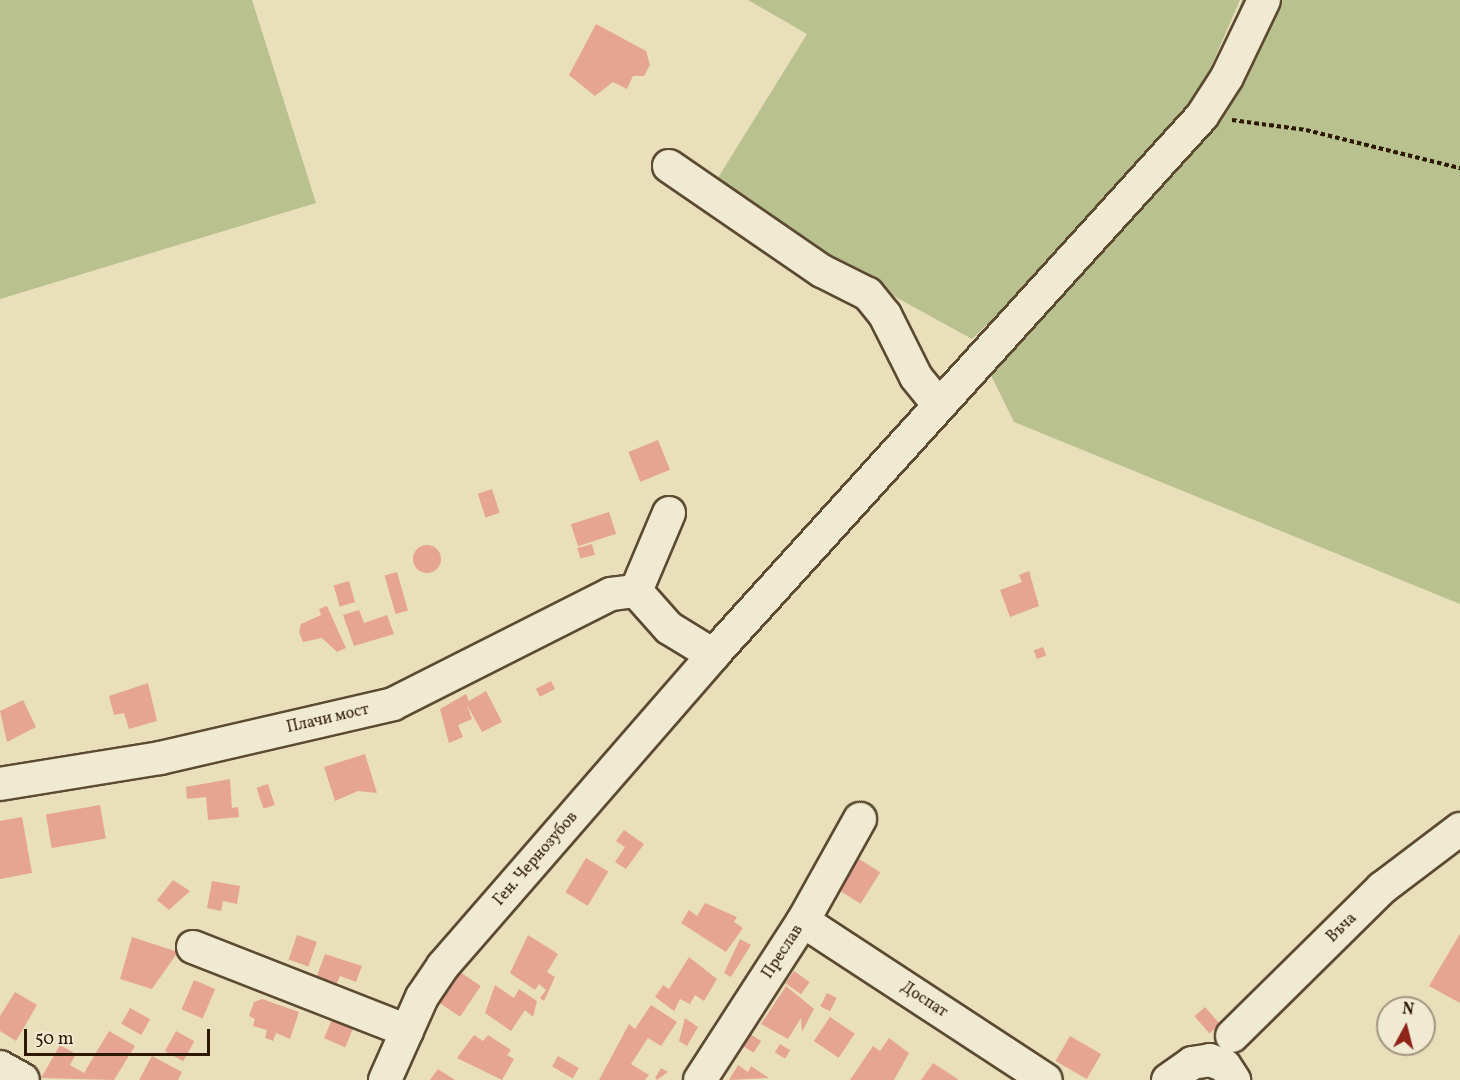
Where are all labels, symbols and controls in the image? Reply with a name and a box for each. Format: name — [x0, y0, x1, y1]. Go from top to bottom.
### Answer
street label: Плачи мост — [285, 700, 371, 738]
street label: Ген. Чернозубов — [490, 808, 582, 910]
street label: Въча — [1323, 909, 1361, 947]
street label: Преслав — [758, 921, 808, 983]
street label: Доспат — [897, 978, 951, 1022]
north arrow — [1376, 996, 1436, 1056]
text: N — [1401, 998, 1415, 1022]
scale bar — [27, 1017, 213, 1055]
text: 50 m — [35, 1027, 74, 1052]

